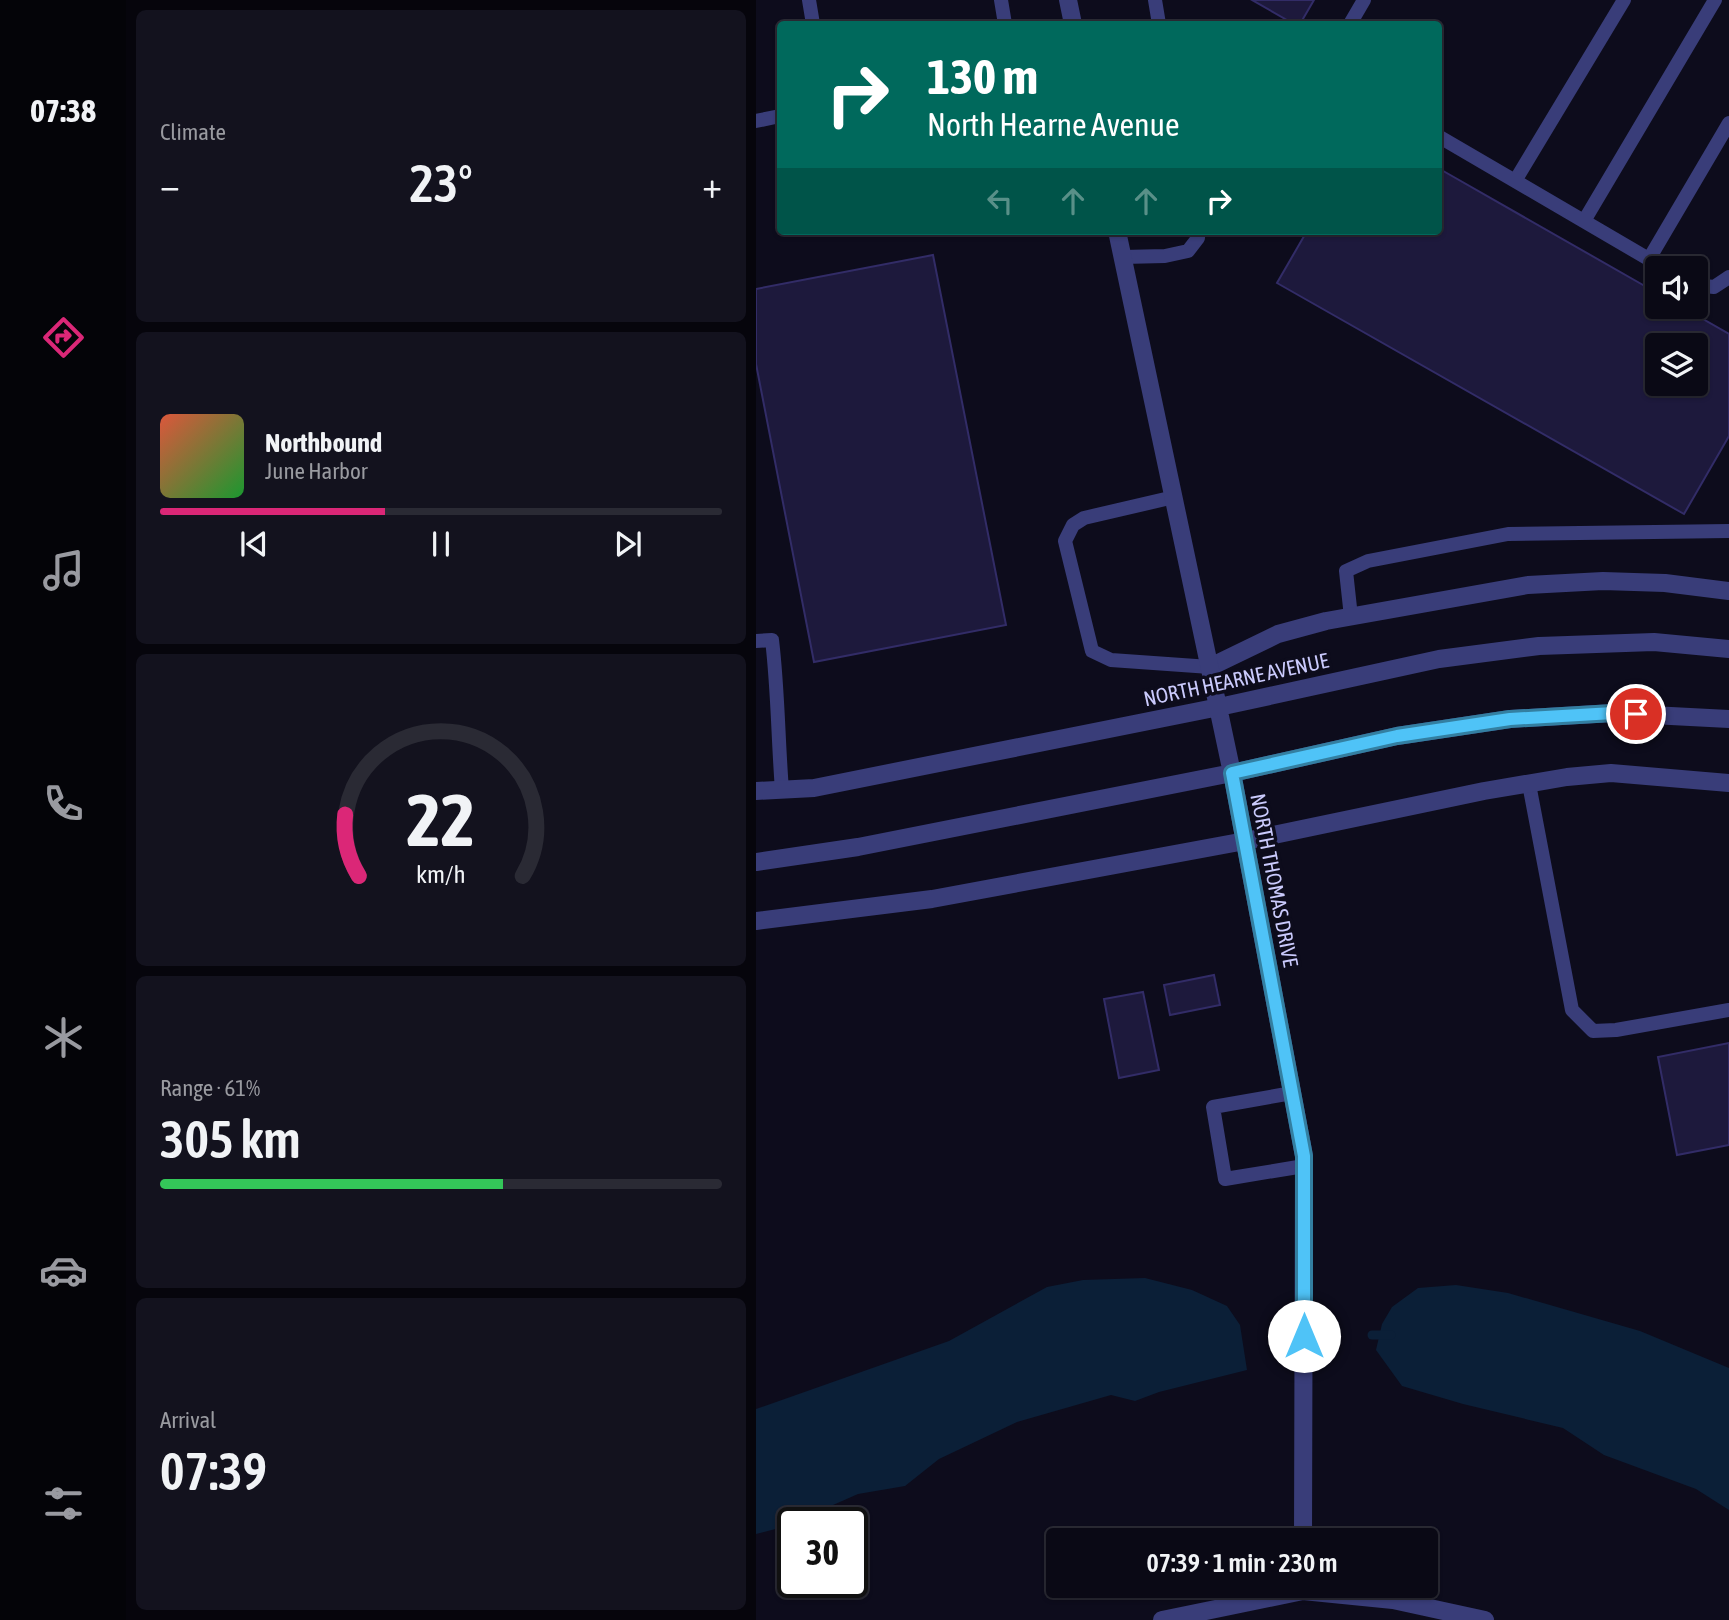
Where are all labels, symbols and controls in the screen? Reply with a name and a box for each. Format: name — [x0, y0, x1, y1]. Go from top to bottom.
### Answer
text: 130 m — [927, 48, 1038, 104]
icon: right — [812, 49, 903, 140]
text: 07:38 — [30, 92, 96, 129]
text: North Hearne Avenue — [927, 106, 1180, 143]
text: Climate — [160, 119, 226, 145]
text: 23° — [409, 153, 473, 213]
text: − — [160, 163, 180, 206]
text: + — [702, 163, 722, 206]
icon: left — [981, 182, 1019, 220]
icon: ahead — [1054, 182, 1092, 220]
icon: ahead — [1127, 182, 1165, 220]
icon: right — [1200, 182, 1238, 220]
map controls — [1645, 256, 1708, 396]
button: sound — [1645, 256, 1708, 319]
icon: directions — [39, 313, 88, 362]
button: layers — [1645, 333, 1708, 396]
text: Northbound — [265, 428, 382, 458]
text: June Harbor — [265, 458, 368, 484]
icon: previous — [235, 525, 273, 563]
icon: pause — [422, 525, 460, 563]
icon: next — [609, 525, 647, 563]
icon: music — [39, 546, 88, 595]
street label: NORTH HEARNE AVENUE — [1141, 648, 1331, 710]
pin — [1606, 684, 1666, 744]
icon: arrive — [1617, 695, 1655, 733]
text: 22 — [407, 778, 475, 861]
icon: phone — [39, 779, 88, 828]
street label: NORTH THOMAS DRIVE — [1246, 791, 1304, 969]
text: km/h — [416, 860, 466, 888]
icon: climate — [39, 1013, 88, 1062]
text: Range · 61% — [160, 1075, 260, 1101]
text: 305 km — [160, 1109, 301, 1169]
icon: car — [39, 1246, 88, 1295]
position arrow — [1267, 1299, 1341, 1373]
text: Arrival — [160, 1407, 216, 1433]
text: 07:39 — [160, 1441, 267, 1501]
icon: filters — [39, 1479, 88, 1528]
speed limit sign: 30 — [777, 1507, 868, 1598]
text: 07:39 · 1 min · 230 m — [1147, 1548, 1337, 1578]

